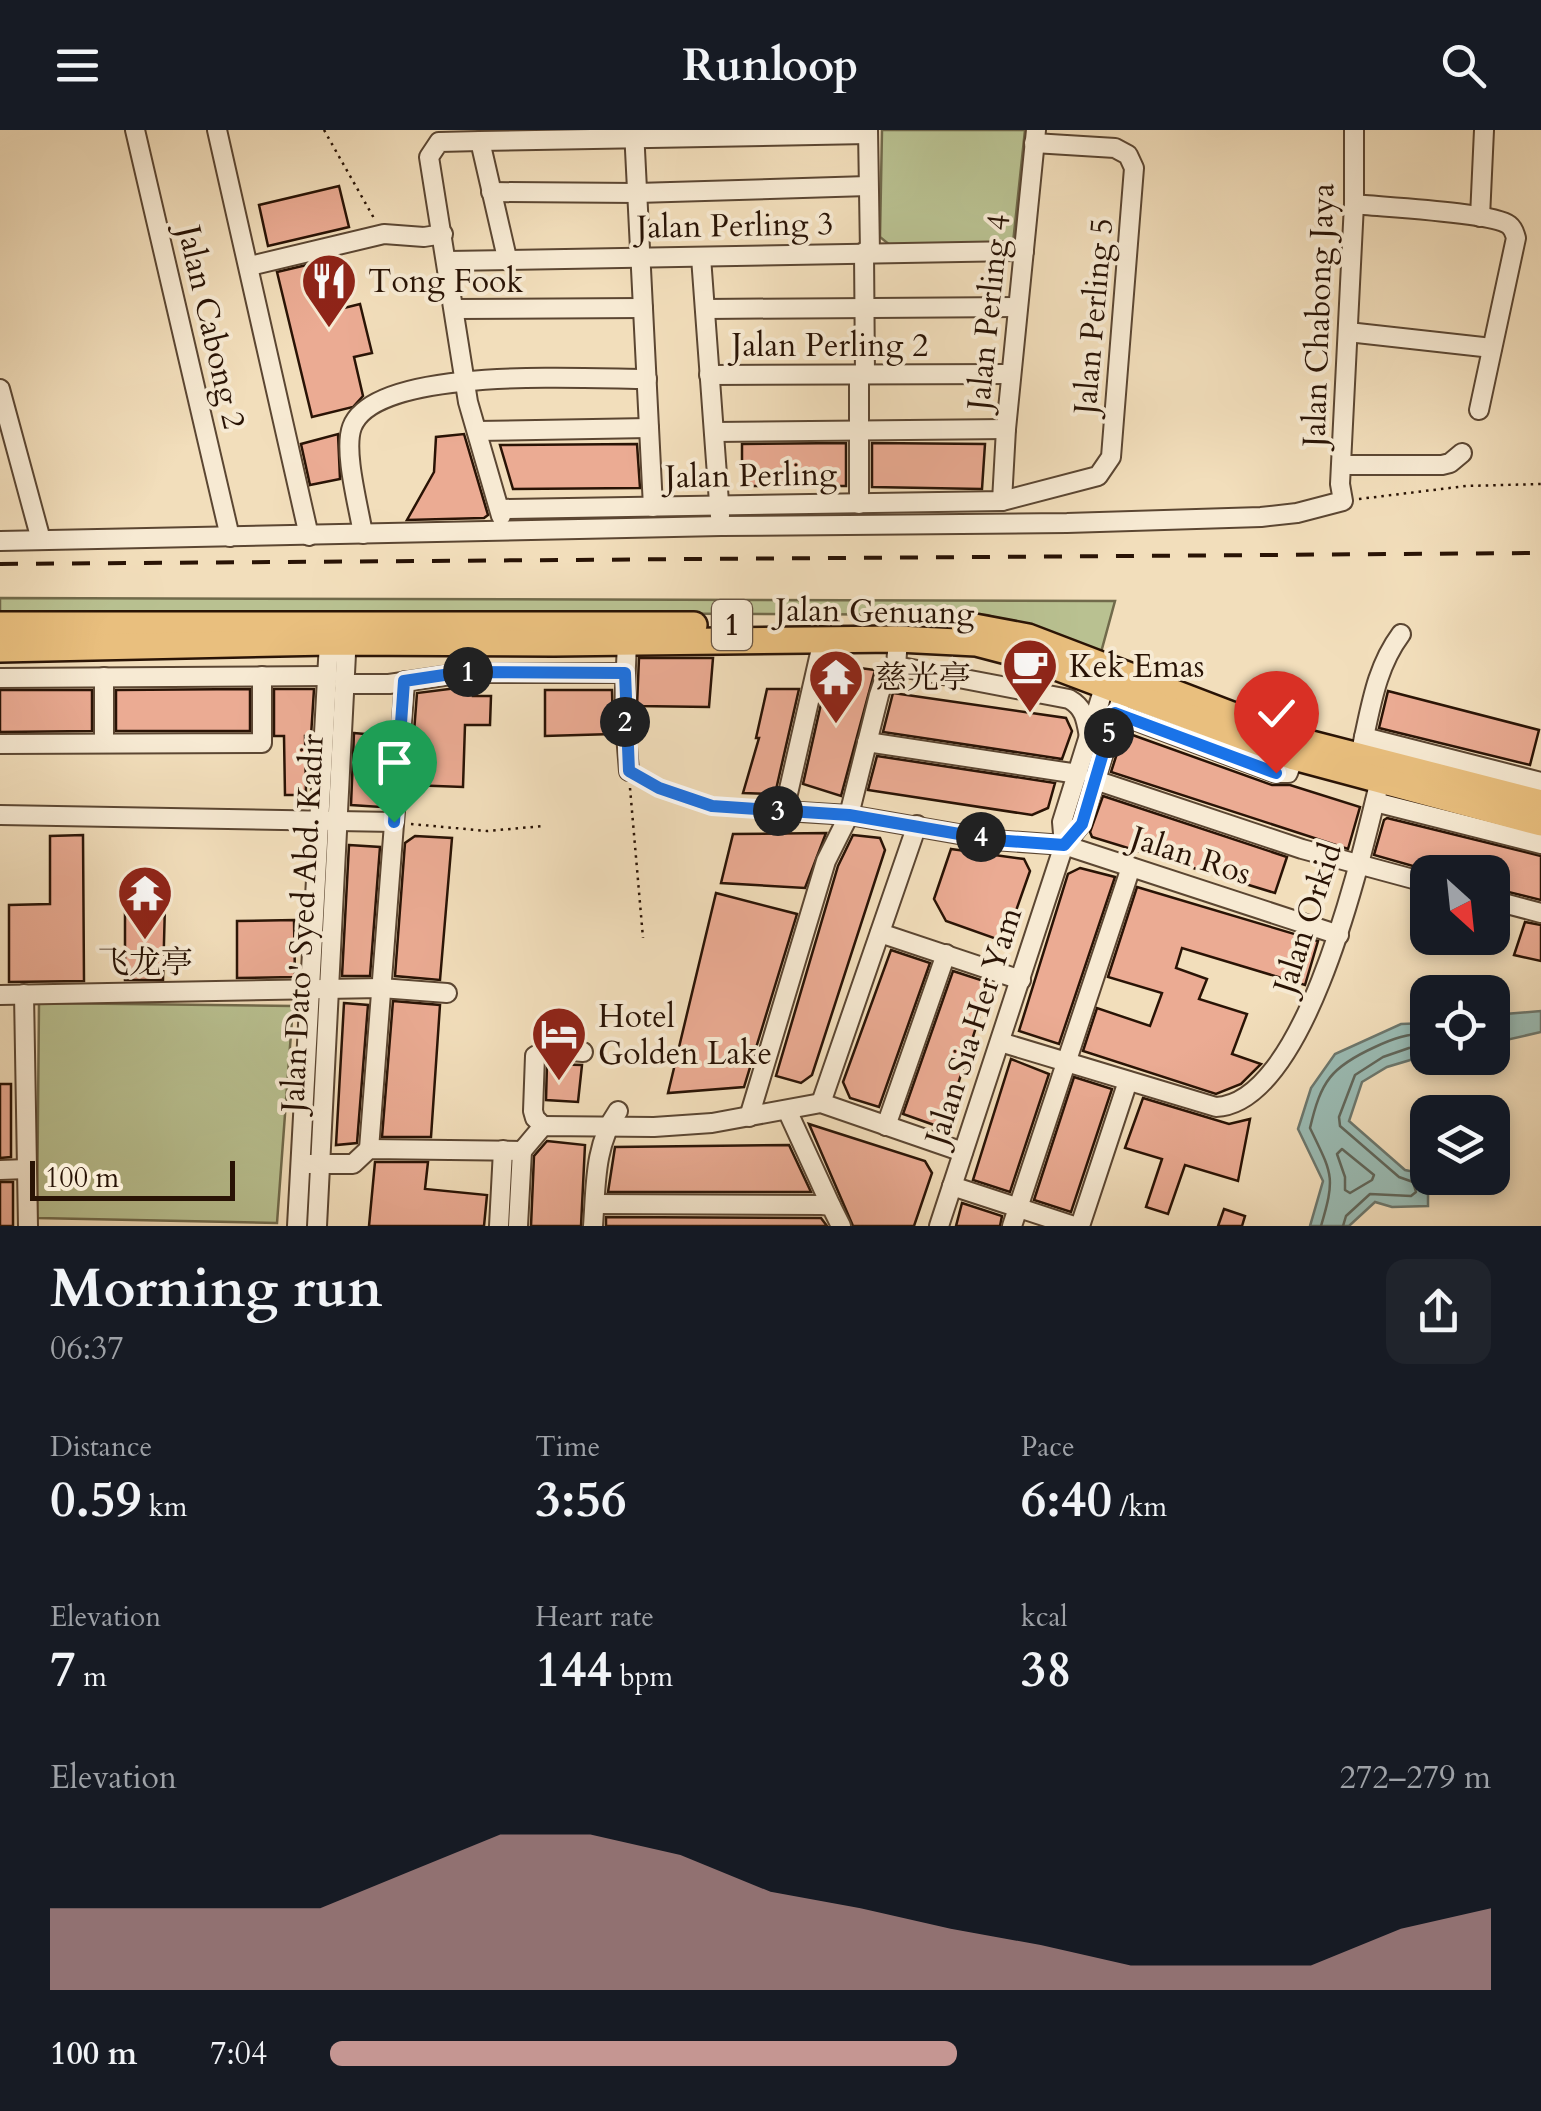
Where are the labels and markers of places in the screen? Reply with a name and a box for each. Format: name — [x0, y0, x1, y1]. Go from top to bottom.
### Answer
restaurant icon: Tong Fook — [299, 251, 359, 330]
place label: Tong Fook — [368, 260, 523, 304]
cafe icon: Kek Emas — [1000, 636, 1060, 715]
place label: Kek Emas — [1069, 645, 1204, 689]
pin: 1 — [443, 647, 493, 697]
temple icon: 慈光亭 — [806, 647, 866, 726]
place label: 慈光亭 — [875, 656, 971, 700]
pin — [1234, 671, 1319, 774]
pin: 2 — [600, 697, 650, 747]
pin: 5 — [1084, 708, 1134, 758]
pin — [352, 720, 437, 823]
pin: 3 — [753, 786, 803, 836]
pin: 4 — [956, 812, 1006, 862]
temple icon: 飞龙亭 — [115, 863, 175, 942]
place label: 飞龙亭 — [97, 941, 193, 985]
place label: Hotel Golden Lake — [598, 995, 772, 1076]
hotel icon: Hotel Golden Lake — [529, 1004, 589, 1083]

